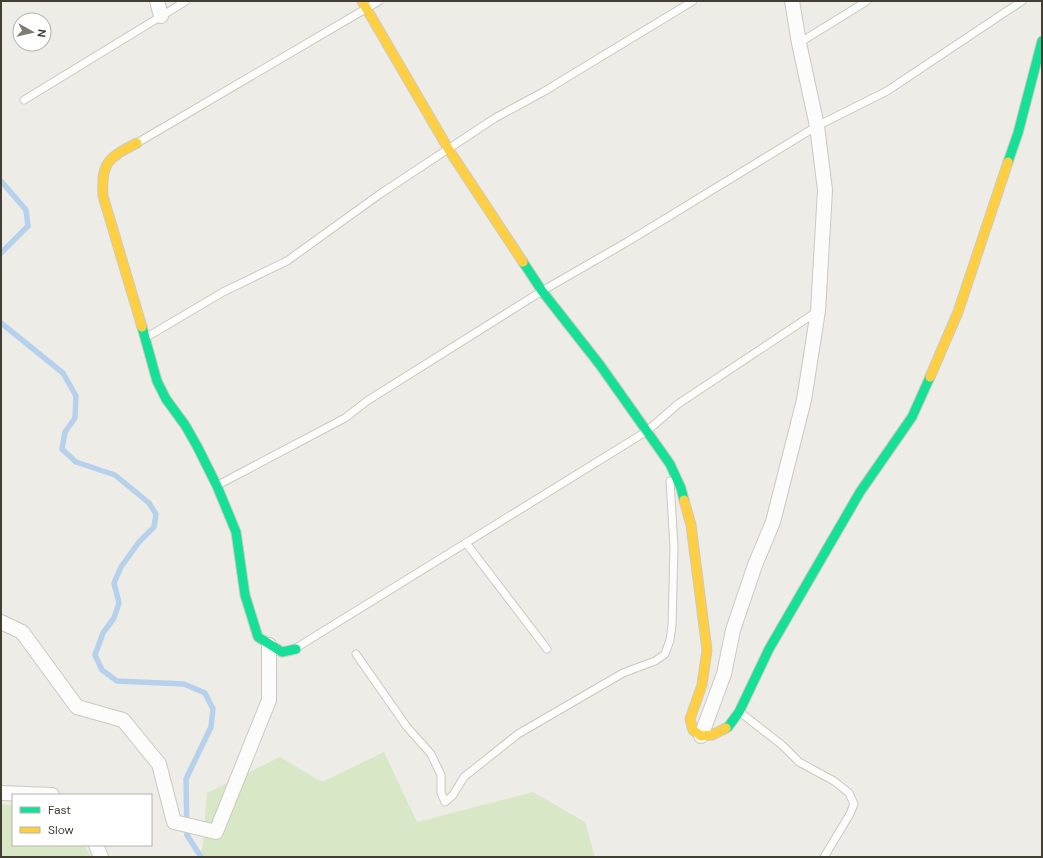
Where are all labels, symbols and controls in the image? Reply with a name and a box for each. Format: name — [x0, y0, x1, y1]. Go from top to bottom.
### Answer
north arrow — [12, 12, 52, 52]
text: N — [34, 28, 49, 38]
legend — [12, 794, 152, 846]
text: Fast — [48, 802, 71, 818]
text: Slow — [48, 822, 74, 838]

